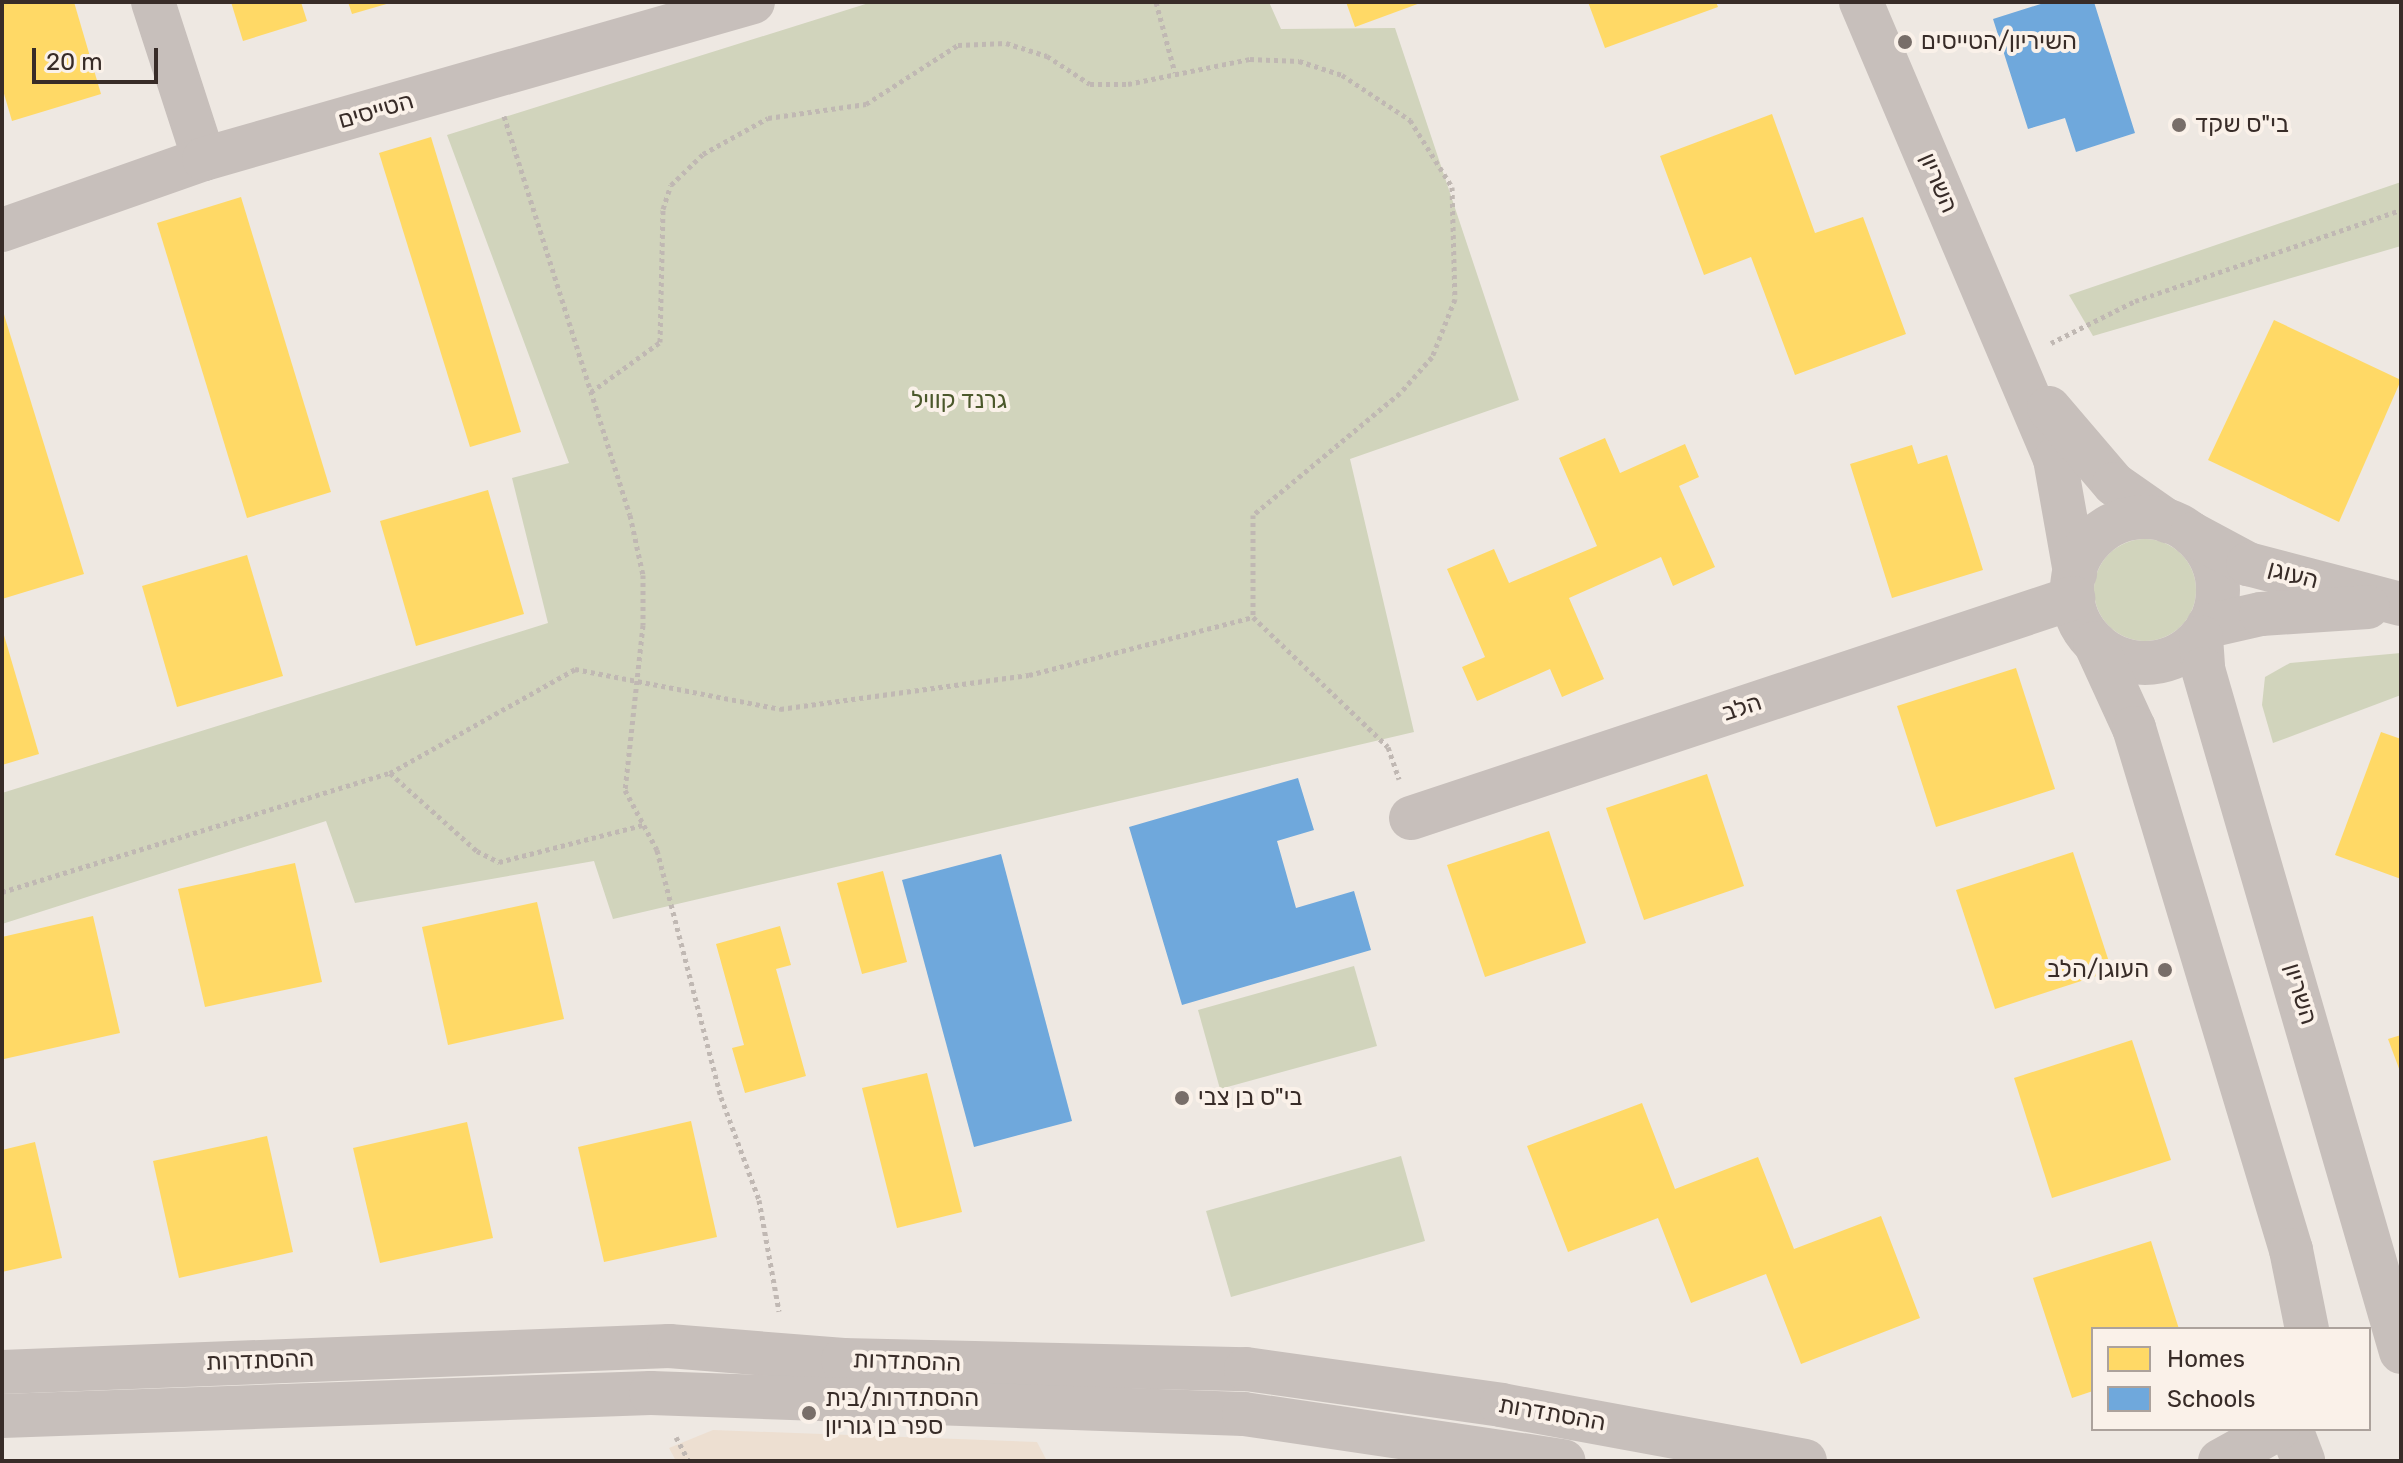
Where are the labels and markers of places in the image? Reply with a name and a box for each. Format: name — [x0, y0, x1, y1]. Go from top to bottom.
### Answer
place label: השיריון/הטייסים — [1921, 28, 2077, 56]
marker: השיריון/הטייסים — [1896, 33, 1914, 51]
place label: בי"ס שקד — [2195, 111, 2289, 139]
marker: בי"ס שקד — [2170, 116, 2188, 134]
place label: העוגן/הלב — [2047, 956, 2149, 984]
marker: העוגן/הלב — [2156, 961, 2174, 979]
place label: בי"ס בן צבי — [1198, 1084, 1303, 1112]
marker: בי"ס בן צבי — [1173, 1089, 1191, 1107]
place label: ההסתדרות/בית ספר בן גוריון — [825, 1385, 979, 1441]
marker: ההסתדרות/בית ספר בן גוריון — [800, 1404, 818, 1422]

